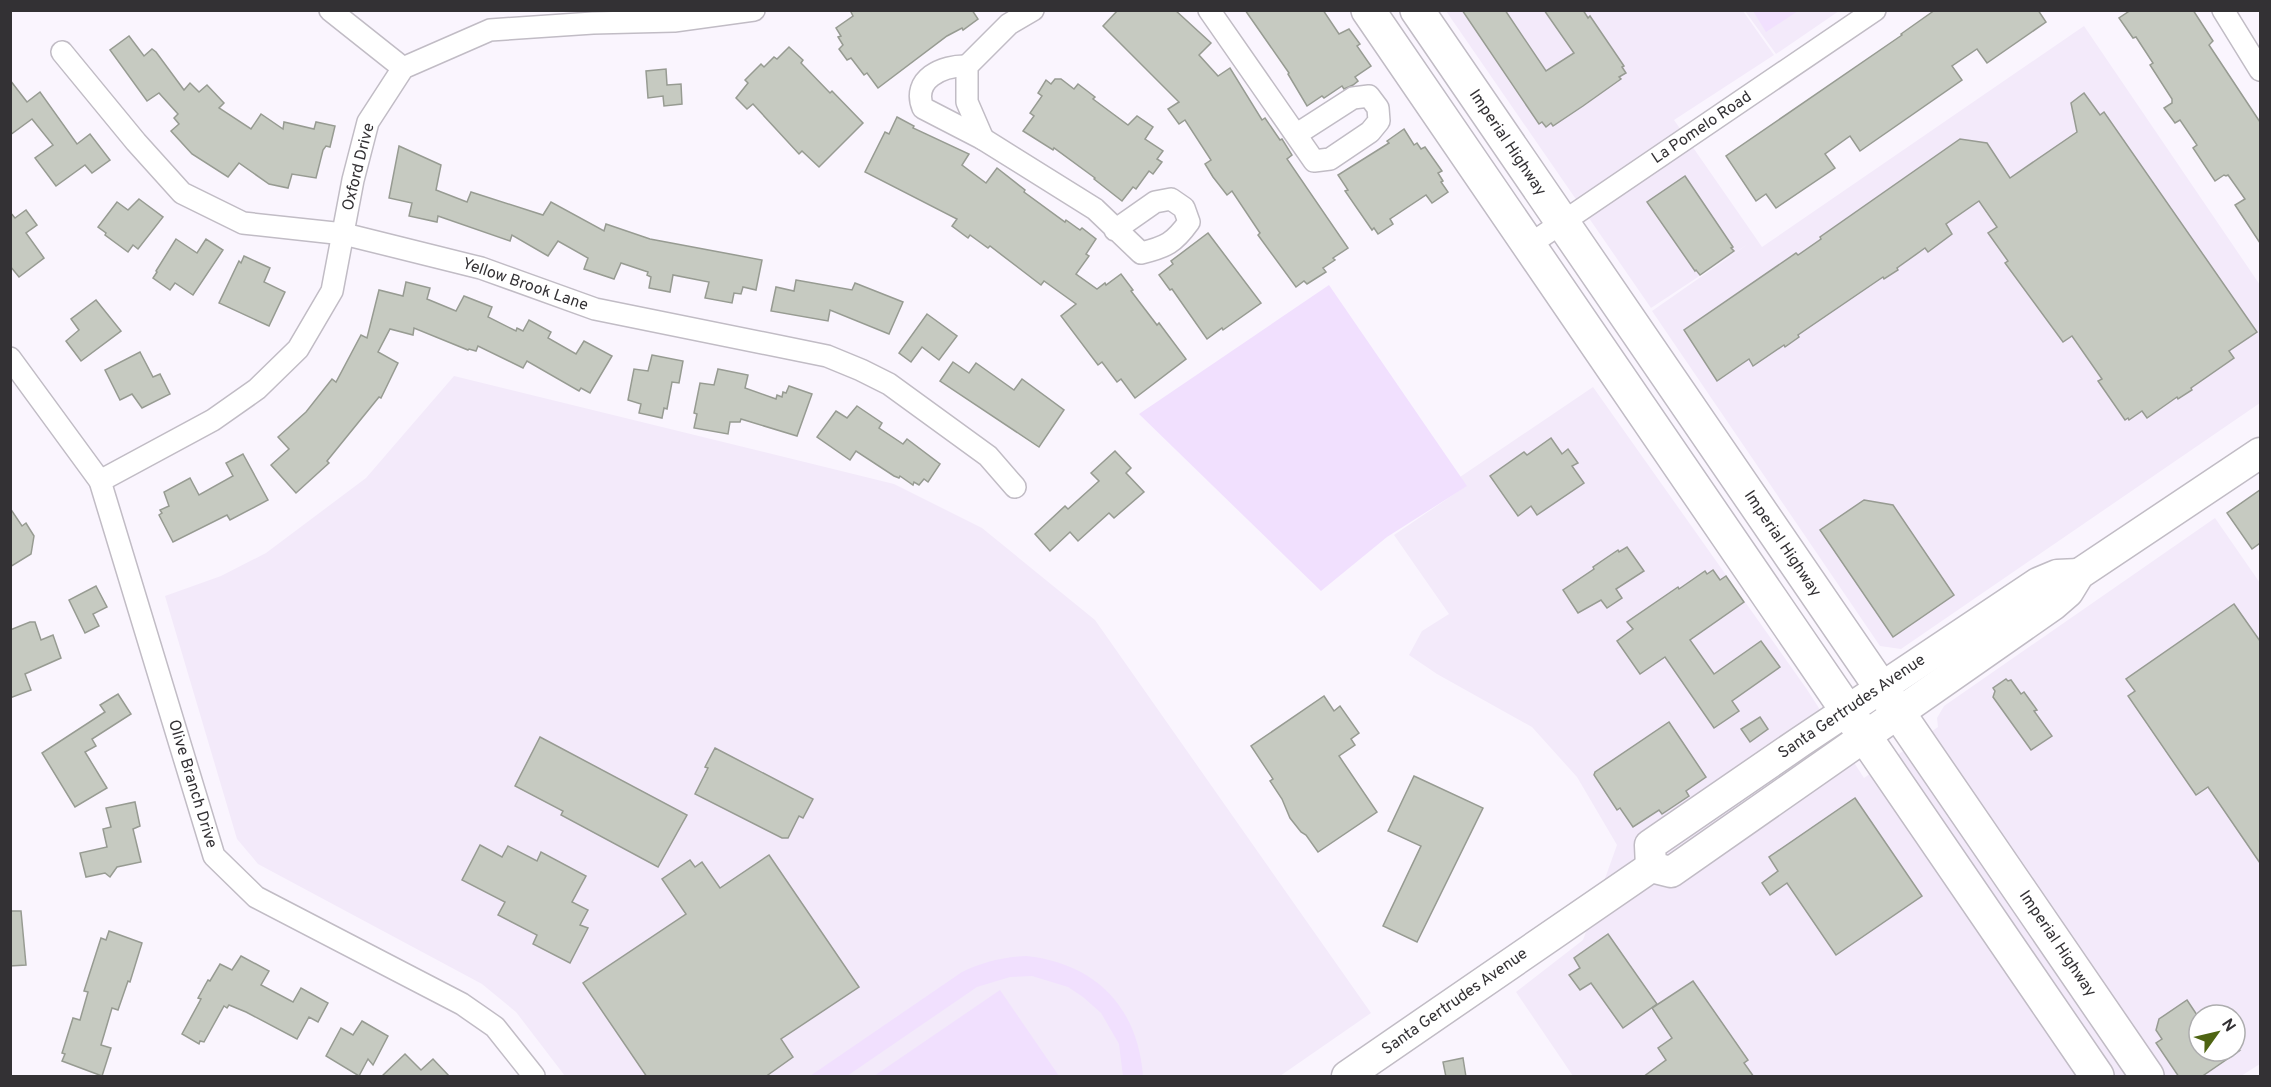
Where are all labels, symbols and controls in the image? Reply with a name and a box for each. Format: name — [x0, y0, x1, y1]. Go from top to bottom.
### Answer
street label: Imperial Highway — [1464, 86, 1550, 200]
street label: La Pomelo Road — [1648, 87, 1756, 169]
street label: Oxford Drive — [338, 121, 380, 213]
street label: Yellow Brook Lane — [459, 254, 591, 316]
street label: Imperial Highway — [1739, 487, 1825, 601]
street label: Santa Gertrudes Avenue — [1775, 650, 1929, 764]
street label: Olive Branch Drive — [163, 717, 221, 851]
street label: Imperial Highway — [2014, 887, 2100, 1001]
street label: Santa Gertrudes Avenue — [1378, 944, 1532, 1060]
north arrow — [2187, 1003, 2247, 1063]
text: N — [2216, 1015, 2239, 1036]

